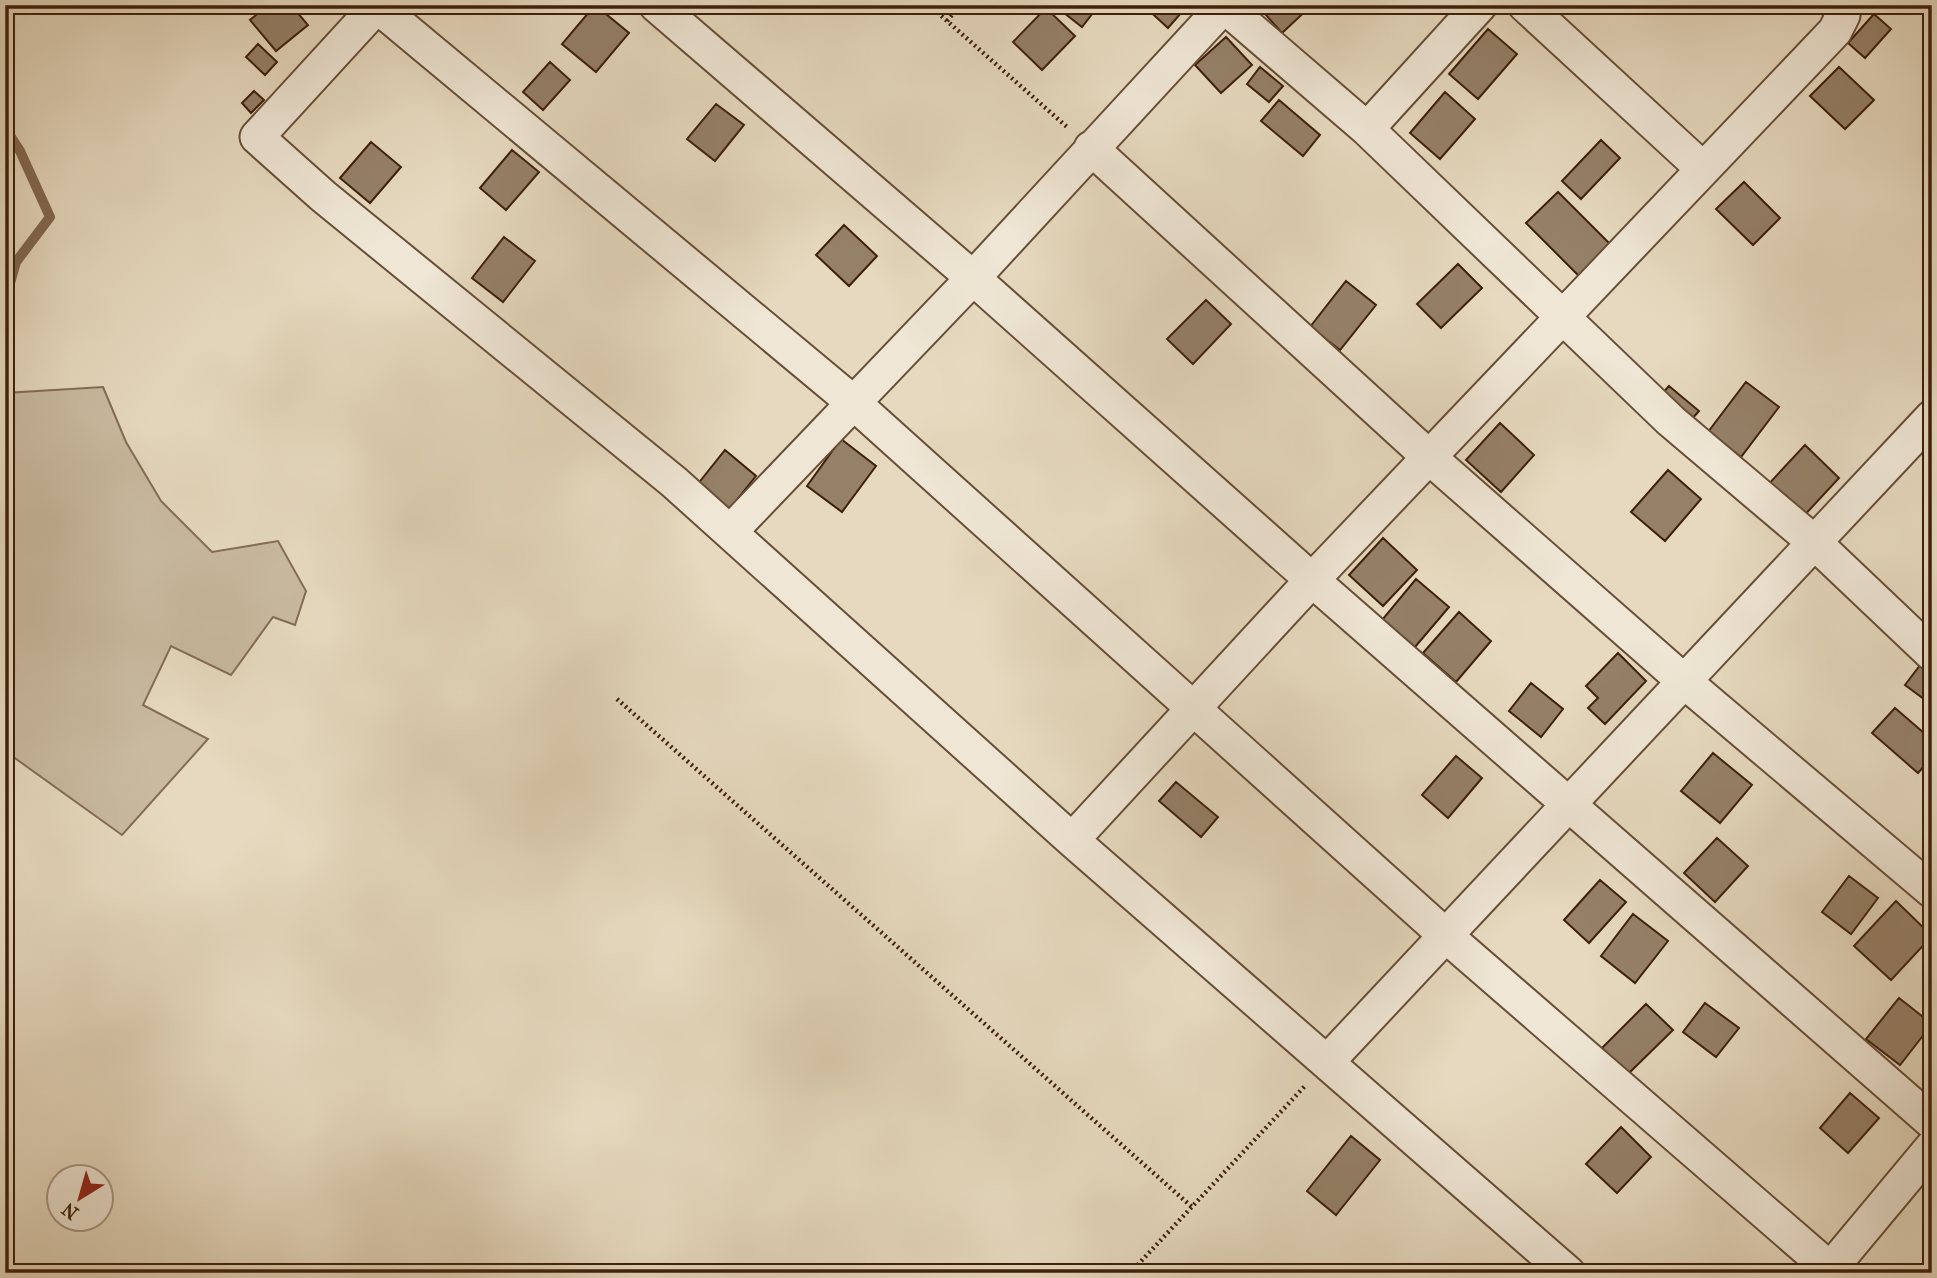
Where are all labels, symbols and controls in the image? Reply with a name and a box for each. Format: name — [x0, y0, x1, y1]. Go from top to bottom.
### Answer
north arrow — [46, 1162, 116, 1232]
text: N — [58, 1197, 83, 1224]

